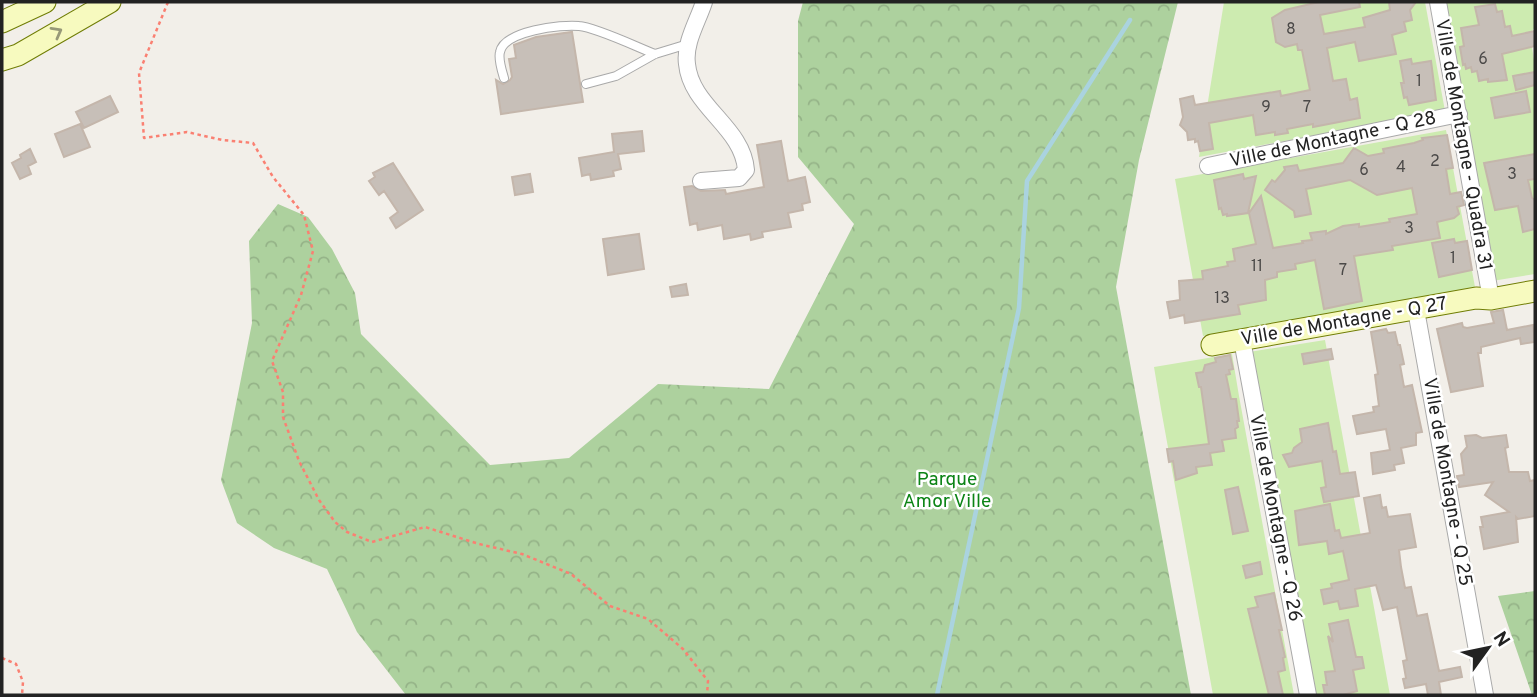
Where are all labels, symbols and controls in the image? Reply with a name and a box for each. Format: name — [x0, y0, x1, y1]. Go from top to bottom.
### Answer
street label: Ville de Montagne - Quadra 31 — [1430, 18, 1496, 272]
house number: 8 — [1286, 20, 1296, 40]
one-way arrow — [49, 27, 62, 40]
house number: 6 — [1478, 50, 1488, 70]
house number: 1 — [1416, 72, 1422, 92]
house number: 9 — [1261, 98, 1271, 118]
house number: 7 — [1303, 98, 1311, 118]
street label: Ville de Montagne - Q 28 — [1228, 107, 1438, 173]
house number: 2 — [1430, 152, 1440, 172]
house number: 4 — [1396, 158, 1406, 178]
house number: 6 — [1359, 161, 1369, 181]
house number: 3 — [1507, 165, 1517, 185]
house number: 3 — [1404, 219, 1414, 239]
house number: 1 — [1450, 249, 1456, 269]
house number: 11 — [1251, 257, 1263, 277]
house number: 7 — [1339, 261, 1347, 281]
house number: 13 — [1214, 289, 1230, 309]
street label: Ville de Montagne - Q 27 — [1239, 292, 1449, 352]
street label: Ville de Montagne - Q 25 — [1417, 376, 1477, 588]
street label: Ville de Montagne - Q 26 — [1243, 412, 1307, 624]
park label: Parque Amor Ville — [903, 468, 991, 514]
north arrow — [1453, 613, 1523, 683]
text: N — [1487, 628, 1514, 652]

